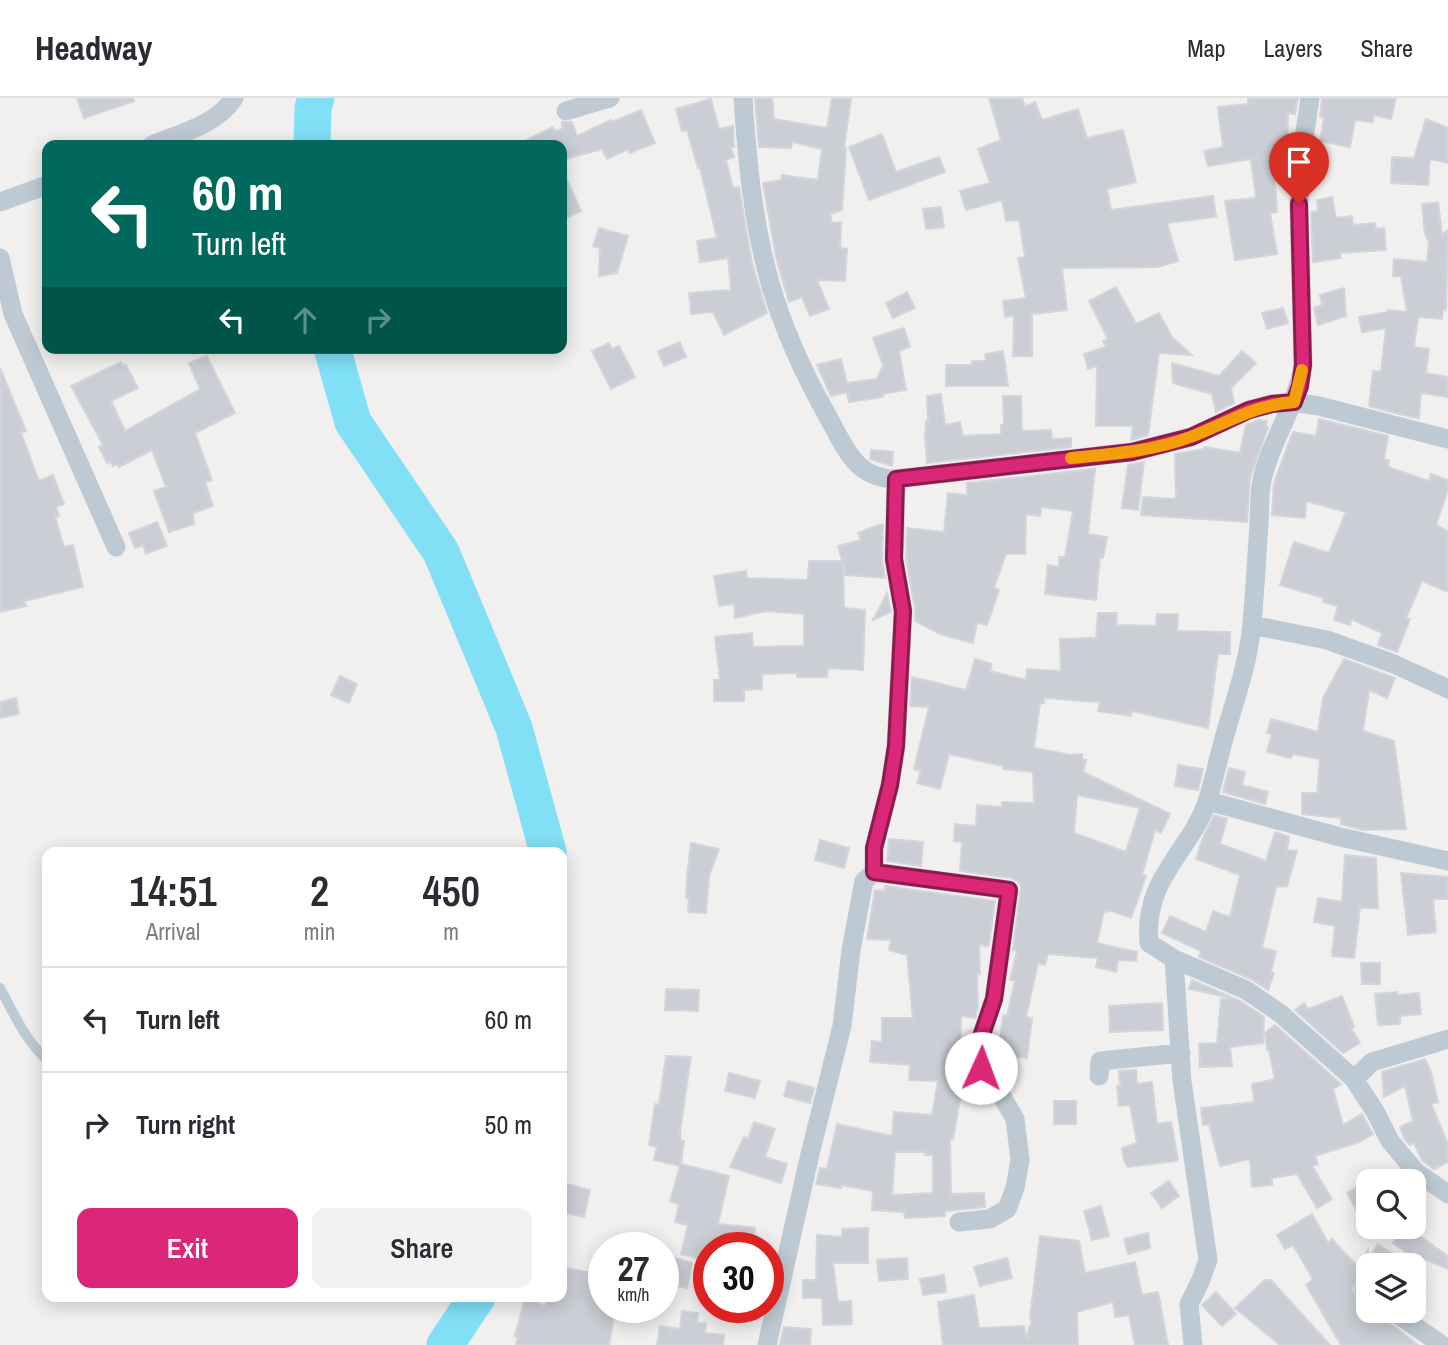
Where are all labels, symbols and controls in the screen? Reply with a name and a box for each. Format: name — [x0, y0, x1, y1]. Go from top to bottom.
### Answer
text: Headway — [35, 26, 152, 70]
text: Map — [1187, 32, 1225, 64]
text: Layers — [1263, 32, 1322, 64]
text: Share — [1360, 32, 1413, 64]
pin — [1269, 132, 1329, 204]
icon: arrive — [1280, 143, 1318, 181]
text: 60 m — [192, 159, 284, 225]
icon: left — [77, 168, 168, 259]
text: Turn left — [192, 222, 286, 265]
icon: left — [213, 301, 251, 339]
icon: ahead — [286, 301, 324, 339]
icon: right — [359, 301, 397, 339]
text: 14:51 — [129, 863, 217, 919]
text: 2 — [310, 863, 329, 919]
text: 450 — [422, 863, 480, 919]
text: Arrival — [146, 916, 200, 947]
text: min — [304, 916, 335, 947]
text: m — [443, 916, 459, 947]
icon: left — [77, 1001, 115, 1039]
text: Turn left — [136, 1002, 220, 1037]
text: 60 m — [485, 1002, 532, 1037]
position arrow — [944, 1031, 1018, 1105]
icon: right — [77, 1106, 115, 1144]
text: Turn right — [136, 1107, 235, 1142]
text: 50 m — [485, 1107, 532, 1142]
map controls — [1356, 1169, 1426, 1323]
button: search — [1356, 1169, 1426, 1239]
button: Exit — [77, 1208, 298, 1288]
button: Share — [312, 1208, 532, 1288]
speed limit sign: 30 — [693, 1232, 784, 1323]
text: 27 — [618, 1245, 649, 1292]
button: layers — [1356, 1253, 1426, 1323]
text: km/h — [618, 1282, 650, 1307]

